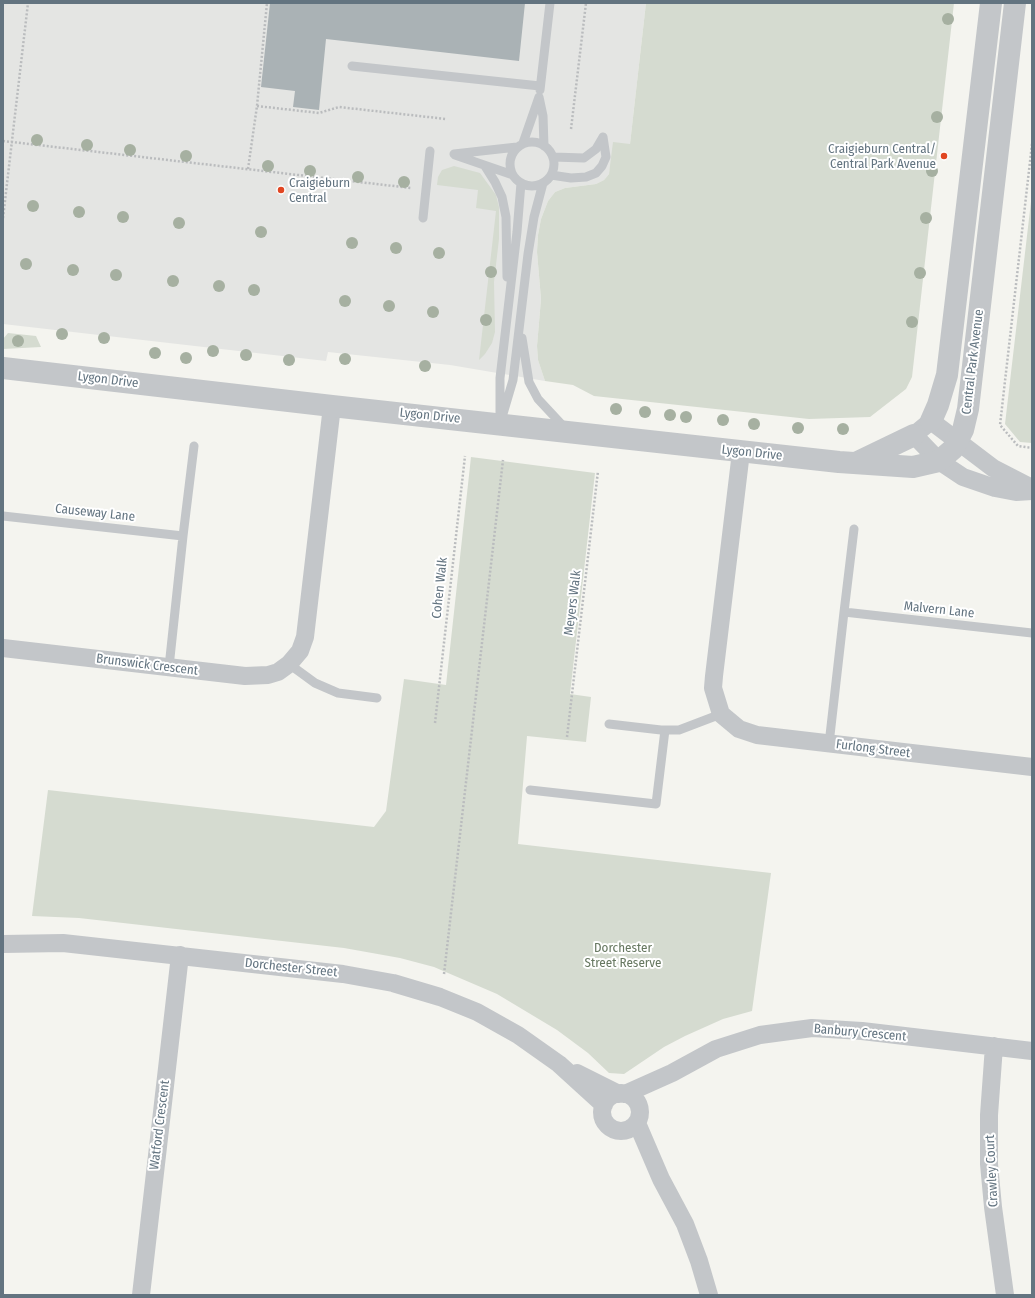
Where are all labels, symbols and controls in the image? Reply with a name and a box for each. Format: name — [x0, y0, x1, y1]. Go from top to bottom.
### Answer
place label: Craigieburn Central/ Central Park Avenue — [828, 141, 936, 172]
marker: Craigieburn Central/ Central Park Avenue — [939, 151, 949, 161]
place label: Craigieburn Central — [289, 175, 350, 206]
marker: Craigieburn Central — [276, 185, 286, 195]
street label: Central Park Avenue — [959, 308, 987, 416]
street label: Lygon Drive — [77, 369, 139, 391]
street label: Lygon Drive — [399, 405, 461, 427]
street label: Lygon Drive — [721, 442, 783, 464]
street label: Causeway Lane — [54, 501, 136, 525]
street label: Cohen Walk — [429, 557, 451, 619]
street label: Meyers Walk — [561, 569, 585, 637]
street label: Malvern Lane — [903, 599, 975, 621]
street label: Brunswick Crescent — [95, 651, 199, 679]
street label: Furlong Street — [835, 737, 911, 761]
park label: Dorchester Street Reserve — [585, 940, 661, 971]
street label: Dorchester Street — [244, 955, 338, 981]
street label: Banbury Crescent — [813, 1021, 907, 1045]
street label: Watford Crescent — [147, 1079, 173, 1171]
street label: Crawley Court — [982, 1134, 1002, 1208]

